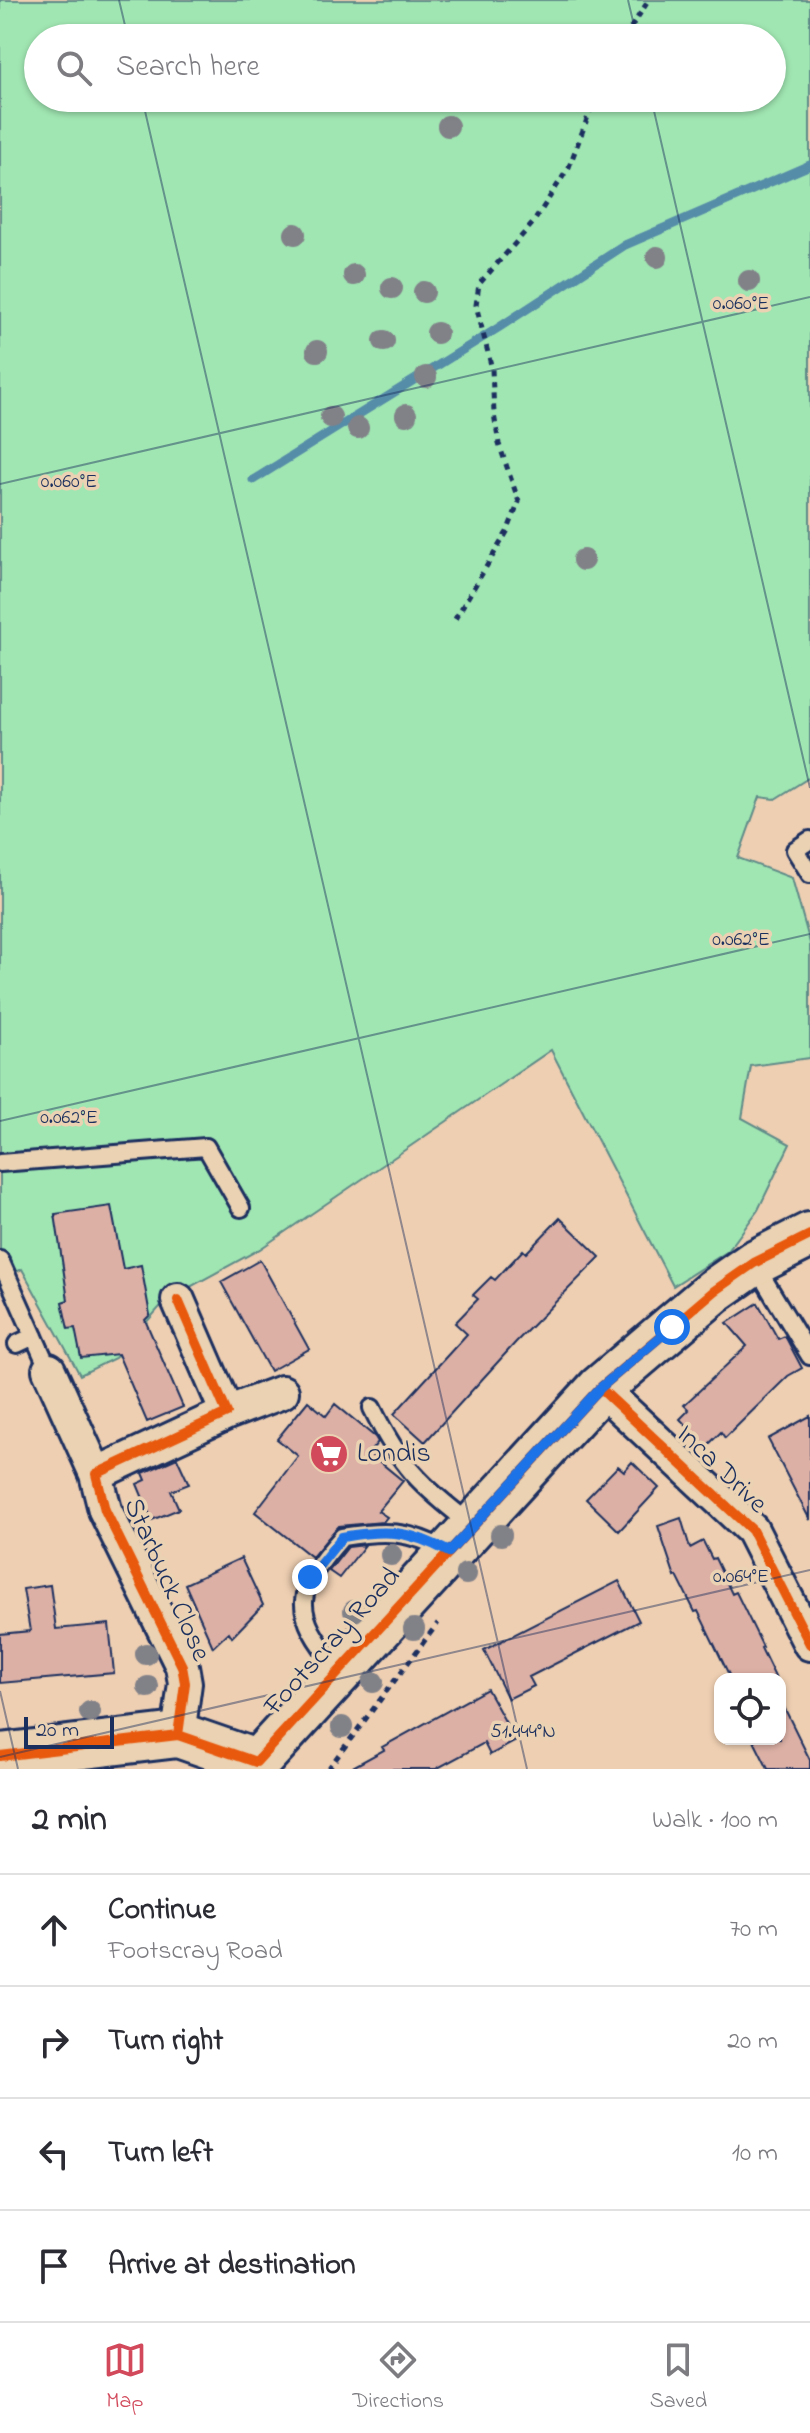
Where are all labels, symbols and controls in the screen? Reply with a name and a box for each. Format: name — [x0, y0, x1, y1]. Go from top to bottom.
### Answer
search box — [24, 24, 786, 112]
icon: search — [52, 46, 96, 90]
text: Search here — [116, 46, 260, 90]
text: 0.060°E — [713, 290, 769, 319]
text: 0.060°E — [41, 468, 97, 497]
text: 0.062°E — [712, 926, 770, 955]
text: 0.062°E — [40, 1104, 98, 1133]
route start — [654, 1309, 690, 1345]
street label: Inca Drive — [666, 1416, 776, 1524]
supermarket icon: Londis — [308, 1433, 350, 1475]
place label: Londis — [357, 1434, 431, 1475]
street label: Starbuck Close — [112, 1492, 221, 1669]
street label: Footscray Road — [254, 1558, 411, 1726]
route end — [292, 1559, 328, 1595]
text: 0.064°E — [713, 1563, 769, 1592]
map controls — [714, 1673, 786, 1745]
button: locate — [714, 1673, 786, 1745]
scale bar — [24, 1713, 114, 1749]
text: 20 m — [36, 1715, 79, 1747]
text: 51.444°N — [490, 1718, 556, 1747]
text: 2 min — [32, 1796, 107, 1846]
text: Walk · 100 m — [652, 1802, 778, 1840]
text: Continue — [108, 1889, 216, 1933]
icon: ahead — [32, 1908, 76, 1952]
text: 70 m — [729, 1911, 778, 1949]
text: Footscray Road — [108, 1933, 283, 1971]
icon: right — [32, 2020, 76, 2064]
text: Turn right — [108, 2020, 223, 2064]
text: 20 m — [727, 2023, 778, 2061]
icon: left — [32, 2132, 76, 2176]
text: Turn left — [108, 2132, 213, 2176]
text: 10 m — [732, 2135, 778, 2173]
icon: arrive — [32, 2244, 76, 2288]
text: Arrive at destination — [108, 2244, 356, 2288]
tab: Map — [103, 2338, 147, 2418]
tab: Directions — [353, 2338, 444, 2418]
tab: Saved — [650, 2338, 707, 2418]

